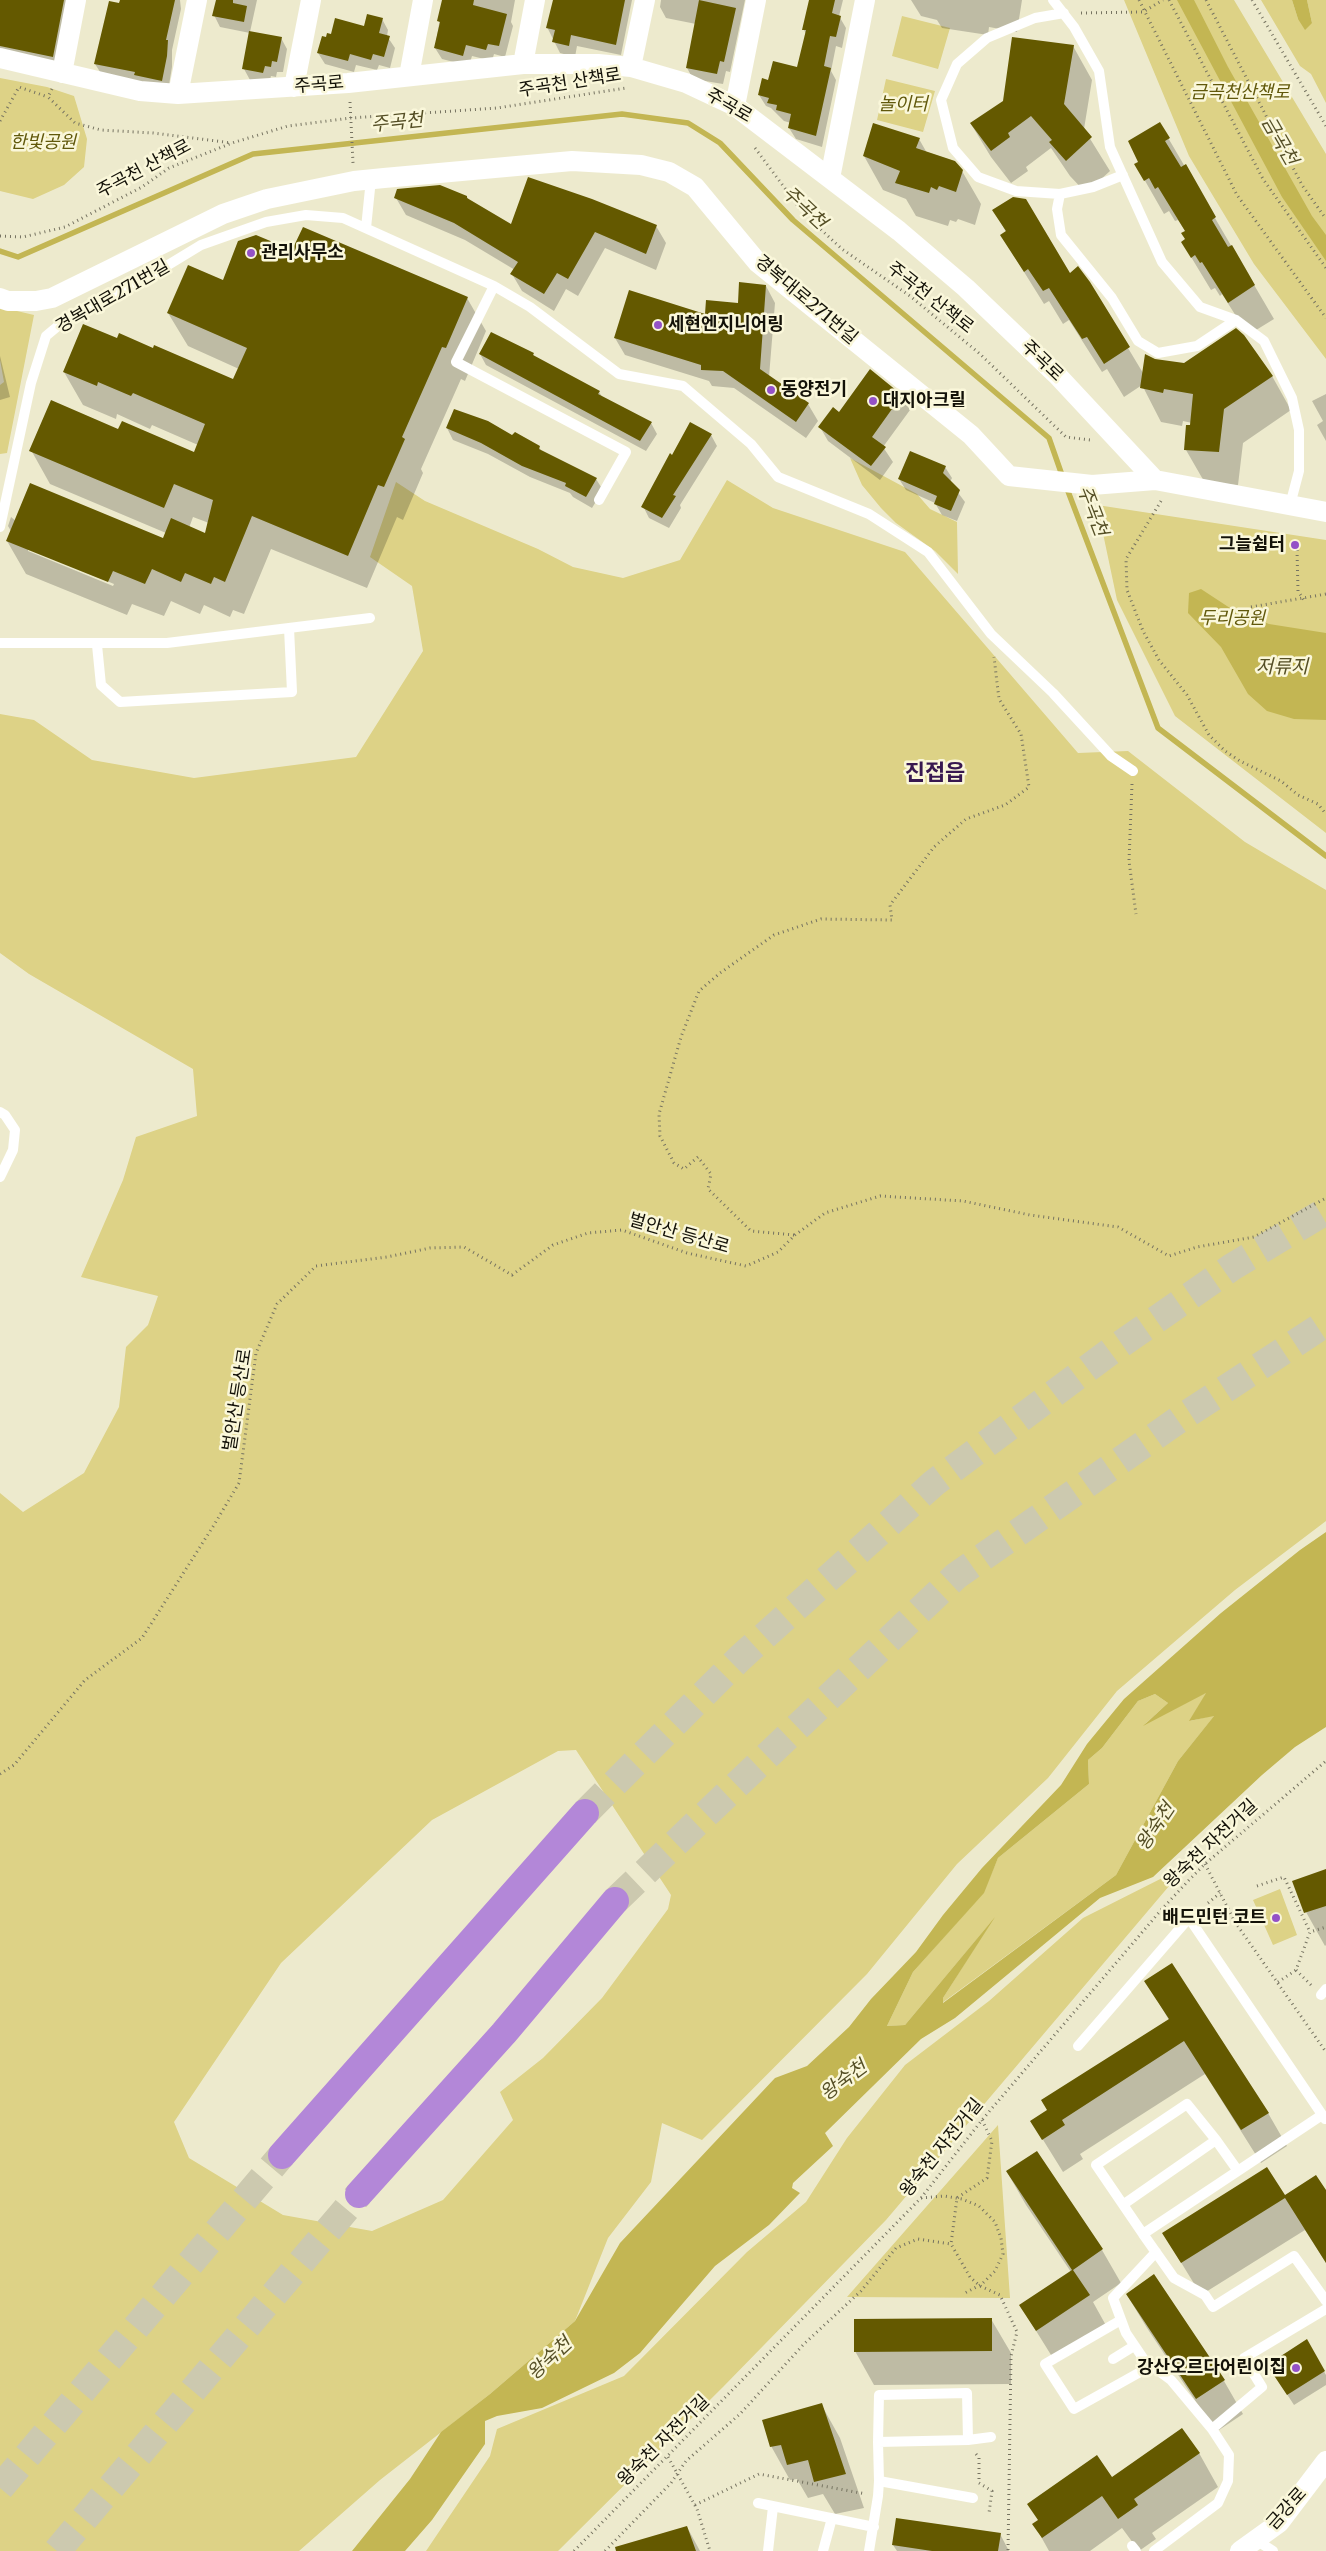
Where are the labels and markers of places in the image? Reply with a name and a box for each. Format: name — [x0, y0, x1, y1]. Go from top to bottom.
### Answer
place label: 관리사무소 — [261, 242, 344, 264]
marker: 관리사무소 — [245, 247, 257, 259]
place label: 세현엔지니어링 — [668, 314, 784, 336]
marker: 세현엔지니어링 — [652, 319, 664, 331]
place label: 동양전기 — [781, 379, 847, 401]
marker: 동양전기 — [765, 384, 777, 396]
place label: 대지아크릴 — [883, 390, 966, 412]
marker: 대지아크릴 — [867, 395, 879, 407]
place label: 그늘쉼터 — [1219, 534, 1285, 556]
marker: 그늘쉼터 — [1289, 539, 1301, 551]
place label: 배드민턴 코트 — [1162, 1907, 1266, 1929]
marker: 배드민턴 코트 — [1270, 1912, 1282, 1924]
place label: 강산오르다어린이집 — [1137, 2357, 1286, 2379]
marker: 강산오르다어린이집 — [1290, 2362, 1302, 2374]

